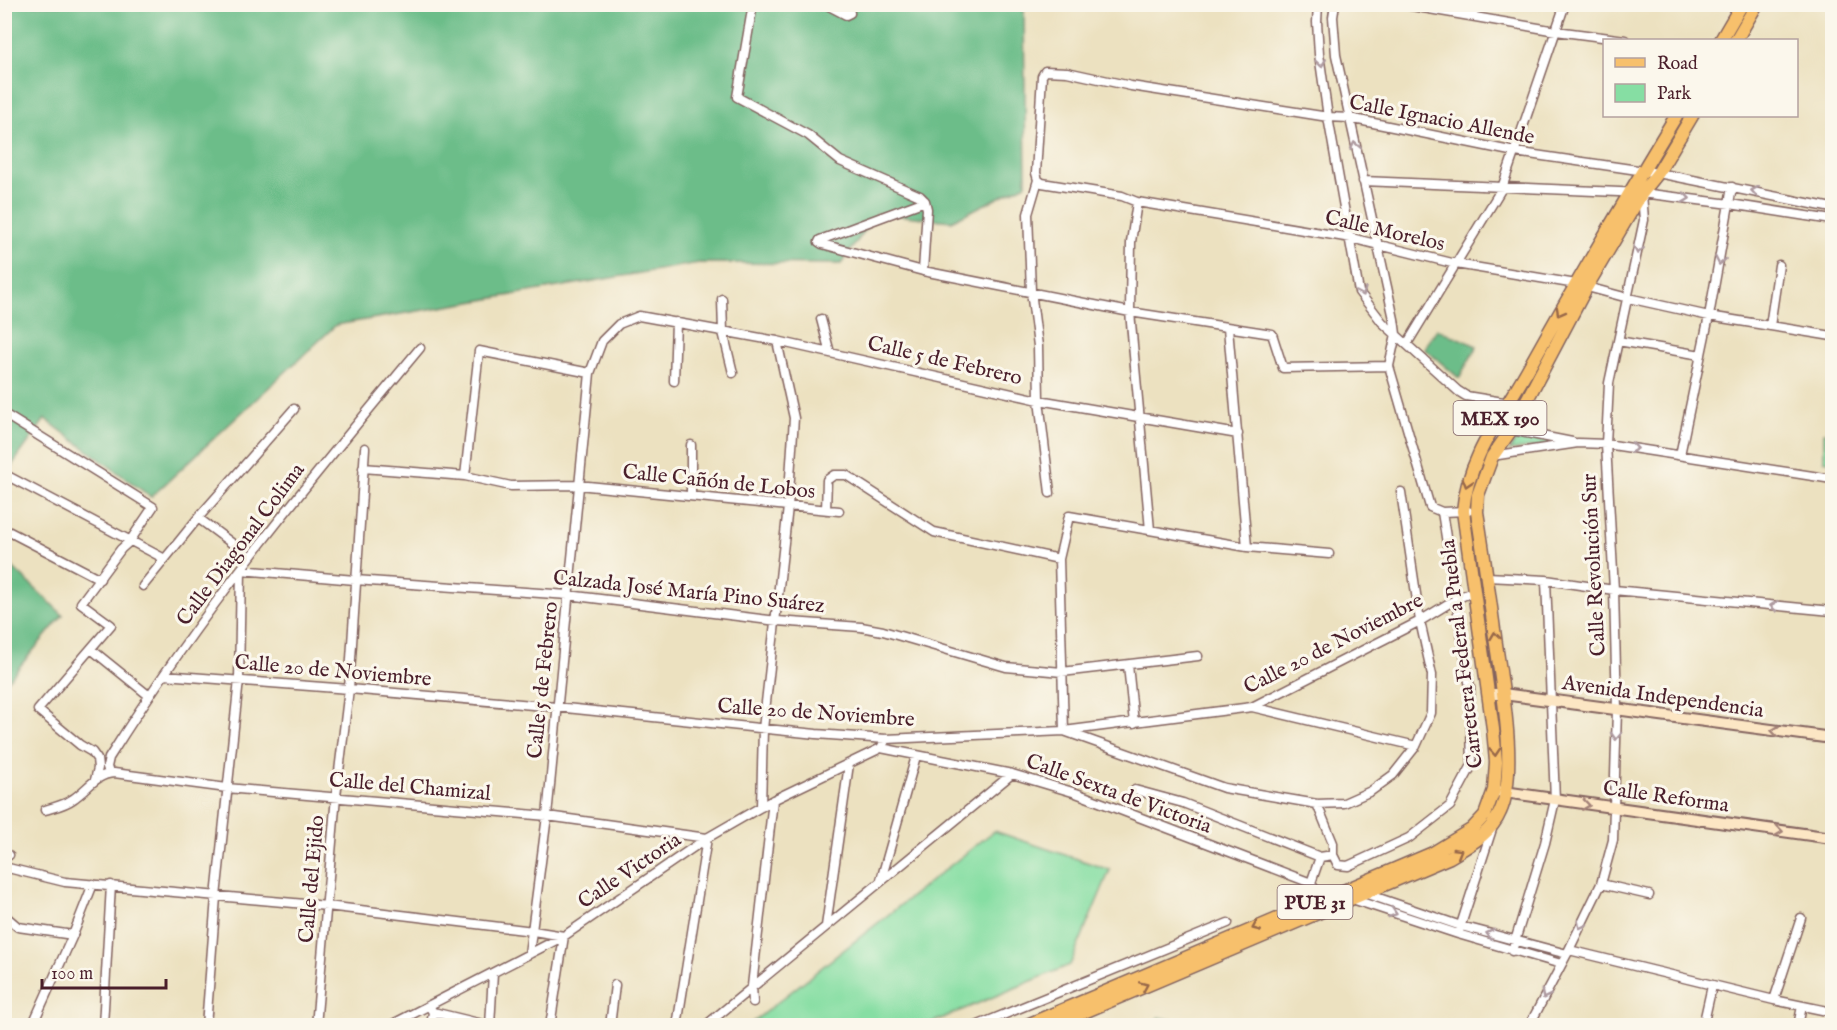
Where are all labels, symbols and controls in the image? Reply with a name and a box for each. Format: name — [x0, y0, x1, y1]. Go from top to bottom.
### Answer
legend — [1603, 39, 1798, 117]
text: Road — [1657, 53, 1698, 76]
one-way arrow — [1314, 58, 1326, 67]
text: Park — [1657, 83, 1692, 106]
street label: Calle Ignacio Allende — [1347, 89, 1537, 152]
one-way arrow — [1349, 141, 1362, 151]
one-way arrow — [1750, 185, 1760, 198]
one-way arrow — [1682, 192, 1691, 204]
street label: Calle Morelos — [1322, 205, 1447, 258]
one-way arrow — [1632, 245, 1645, 255]
one-way arrow — [1714, 257, 1726, 266]
one-way arrow — [1354, 285, 1366, 296]
one-way arrow — [1556, 306, 1567, 316]
street label: Calle 5 de Febrero — [865, 331, 1025, 392]
road number: MEX 190 — [1454, 401, 1546, 435]
one-way arrow — [1629, 442, 1638, 454]
street label: Calle Diagonal Colima — [171, 457, 312, 632]
street label: Calle Cañón de Lobos — [621, 459, 817, 506]
street label: Calle Revolución Sur — [1576, 473, 1613, 657]
one-way arrow — [1462, 477, 1474, 488]
street label: Carretera Federal a Puebla — [1435, 537, 1490, 770]
street label: Calzada José María Pino Suárez — [552, 565, 826, 620]
street label: Calle 20 de Noviembre — [1239, 587, 1428, 701]
street label: Calle 5 de Febrero — [522, 600, 565, 760]
one-way arrow — [1770, 600, 1779, 613]
one-way arrow — [1490, 632, 1502, 641]
street label: Calle 20 de Noviembre — [233, 649, 433, 694]
street label: Avenida Independencia — [1559, 670, 1766, 725]
street label: Calle 20 de Noviembre — [716, 693, 916, 734]
one-way arrow — [1770, 725, 1779, 737]
one-way arrow — [1610, 731, 1623, 740]
street label: Calle Sexta de Victoria — [1022, 748, 1216, 841]
one-way arrow — [1488, 748, 1501, 757]
street label: Calle del Chamizal — [328, 767, 492, 808]
street label: Calle Reforma — [1601, 775, 1731, 820]
one-way arrow — [1581, 798, 1590, 810]
street label: Calle del Ejido — [293, 814, 332, 944]
one-way arrow — [1774, 824, 1784, 837]
street label: Calle Victoria — [573, 826, 687, 916]
one-way arrow — [1452, 847, 1462, 859]
road number: PUE 31 — [1278, 885, 1352, 919]
one-way arrow — [1387, 906, 1398, 918]
one-way arrow — [1577, 918, 1588, 929]
one-way arrow — [1252, 920, 1263, 932]
one-way arrow — [1485, 929, 1495, 942]
scale bar — [42, 952, 166, 990]
text: 100 m — [51, 963, 93, 986]
one-way arrow — [1137, 982, 1148, 994]
one-way arrow — [1540, 988, 1552, 999]

